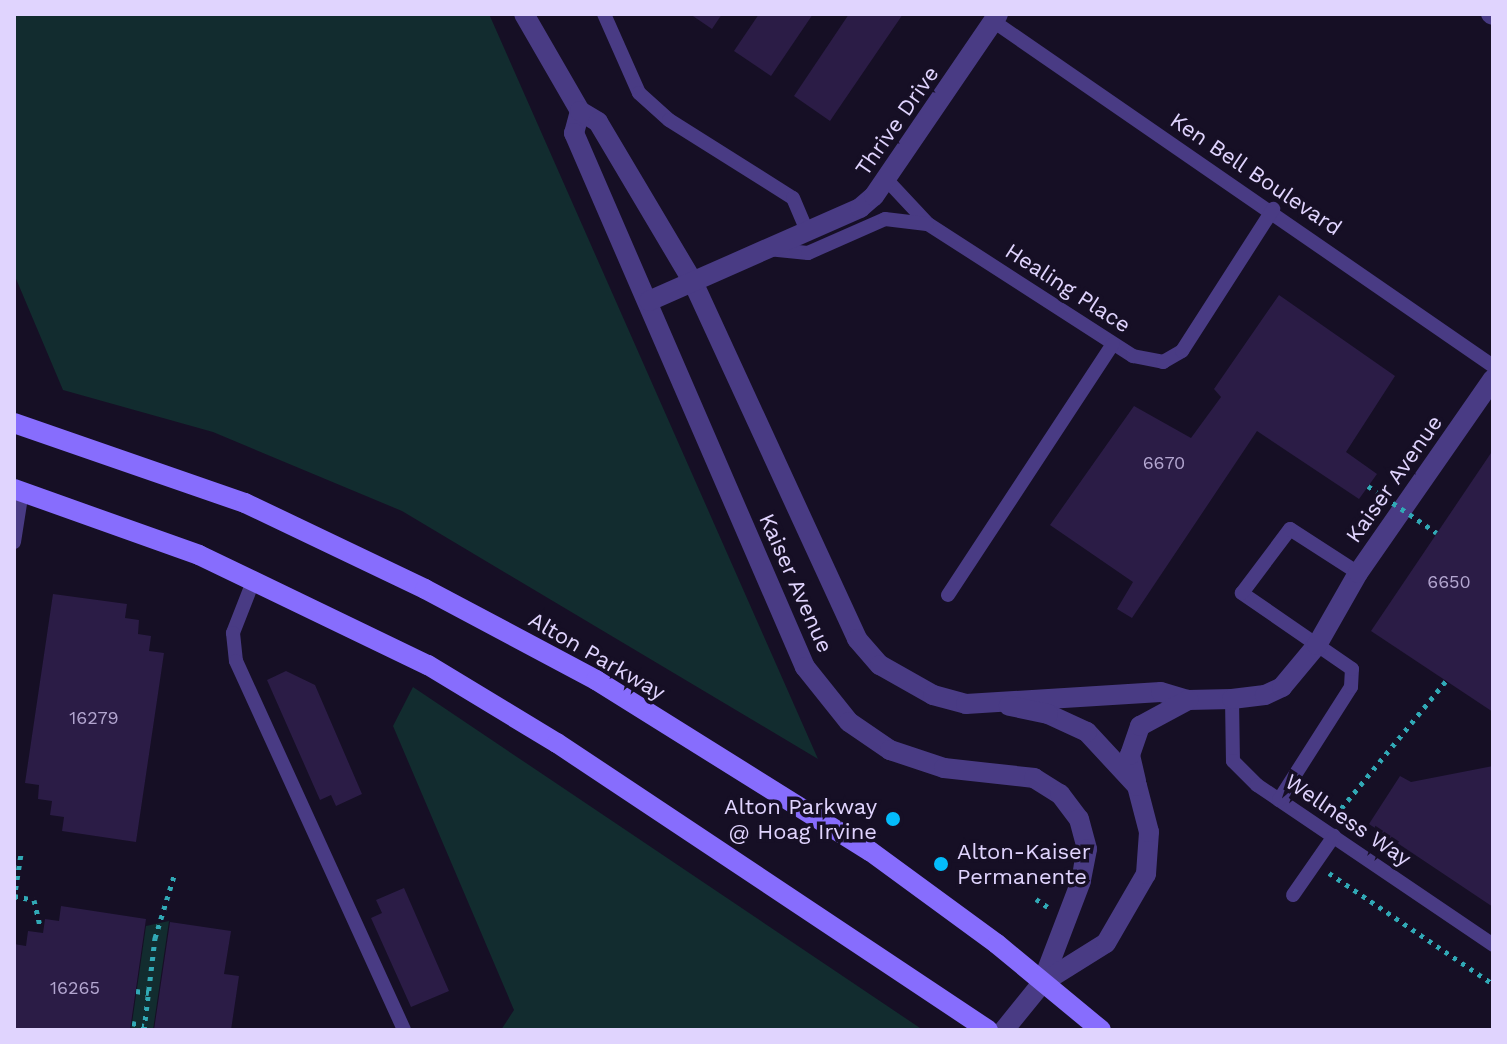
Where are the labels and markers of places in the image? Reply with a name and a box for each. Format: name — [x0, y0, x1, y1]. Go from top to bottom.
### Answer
place label: Alton Parkway @ Hoag Irvine — [724, 793, 877, 844]
marker: Alton Parkway @ Hoag Irvine — [884, 810, 902, 828]
place label: Alton-Kaiser Permanente — [957, 838, 1091, 890]
marker: Alton-Kaiser Permanente — [932, 855, 950, 873]

